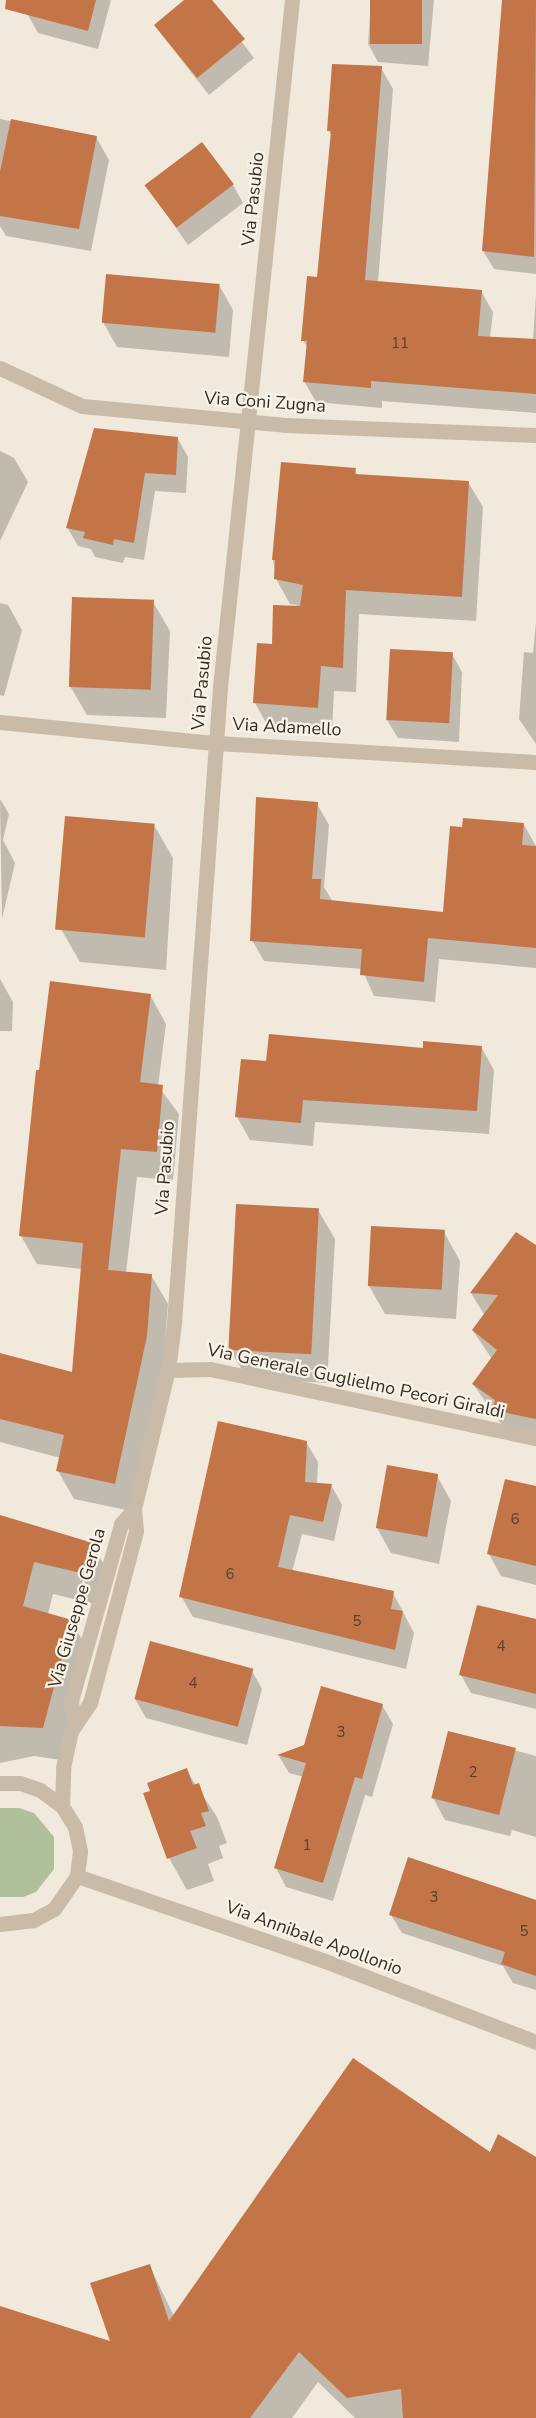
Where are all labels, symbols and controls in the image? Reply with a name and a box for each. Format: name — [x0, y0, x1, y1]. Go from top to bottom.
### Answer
street label: Via Pasubio — [237, 151, 269, 247]
house number: 11 — [391, 335, 409, 353]
street label: Via Coni Zugna — [203, 387, 327, 417]
street label: Via Pasubio — [187, 635, 217, 731]
street label: Via Adamello — [232, 713, 342, 741]
street label: Via Pasubio — [151, 1120, 179, 1216]
street label: Via Generale Guglielmo Pecori Giraldi — [205, 1339, 507, 1423]
house number: 6 — [511, 1511, 519, 1529]
street label: Via Giuseppe Gerola — [44, 1526, 110, 1690]
house number: 6 — [226, 1566, 234, 1584]
house number: 5 — [353, 1613, 361, 1631]
house number: 4 — [497, 1638, 505, 1656]
house number: 4 — [189, 1675, 197, 1693]
house number: 3 — [337, 1724, 345, 1742]
house number: 2 — [469, 1764, 477, 1782]
house number: 1 — [303, 1837, 311, 1855]
house number: 3 — [430, 1889, 438, 1907]
street label: Via Annibale Apollonio — [223, 1896, 405, 1980]
house number: 5 — [520, 1923, 528, 1941]

